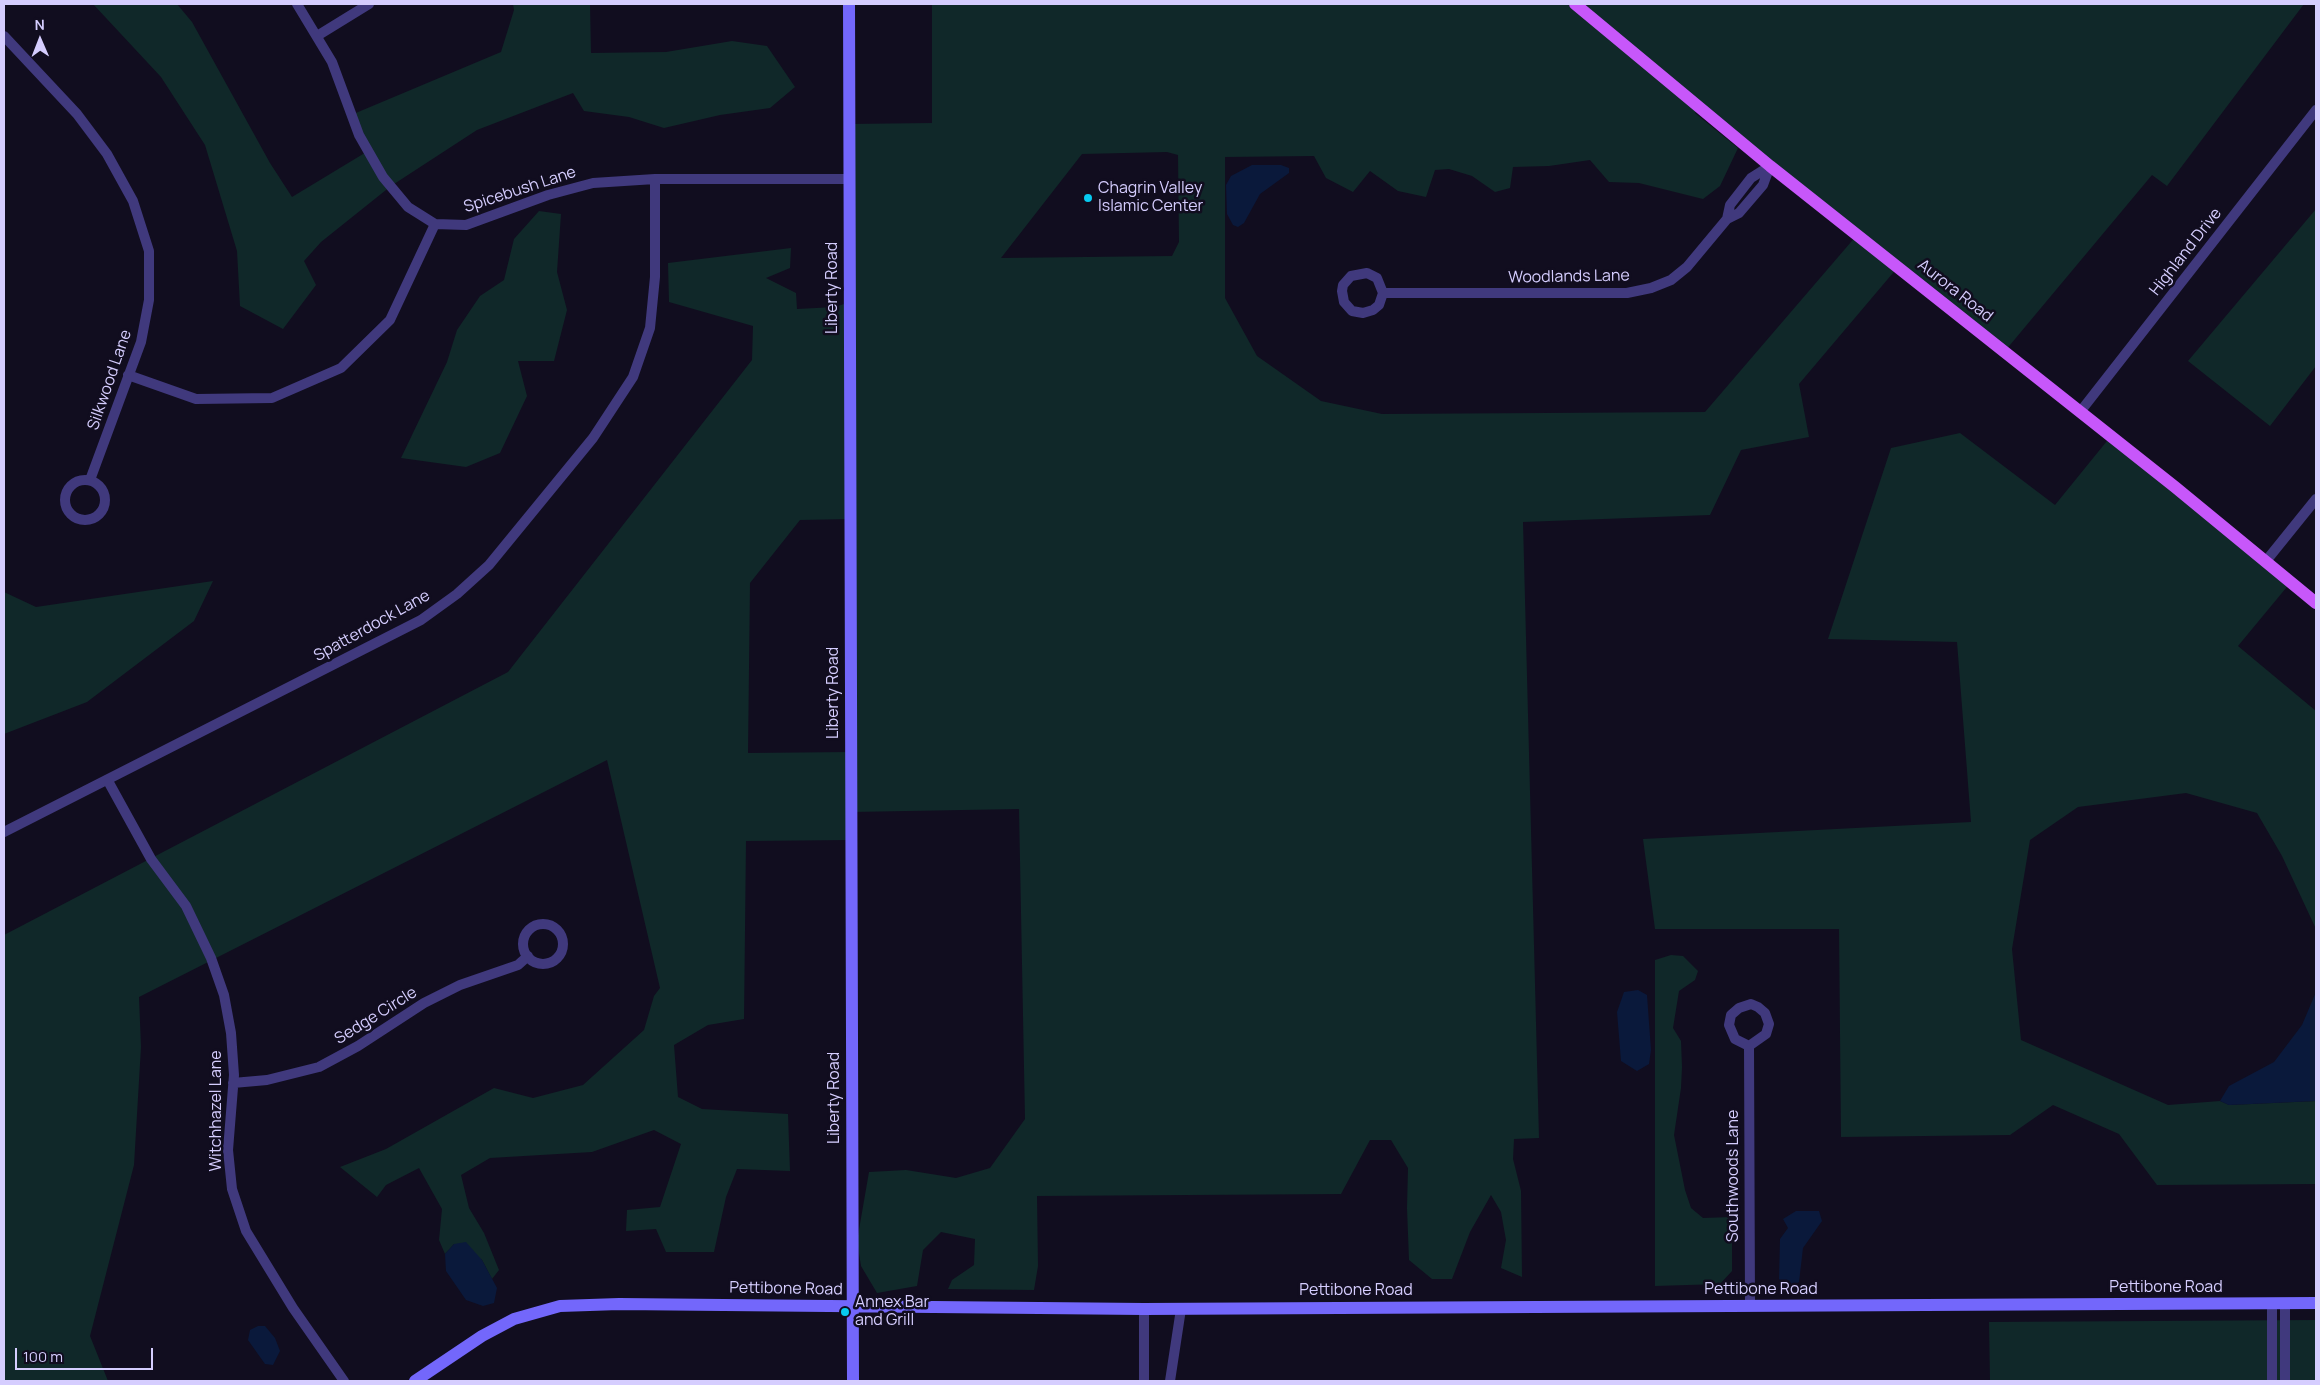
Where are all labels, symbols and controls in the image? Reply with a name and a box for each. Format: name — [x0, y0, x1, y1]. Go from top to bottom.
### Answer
north arrow — [15, 15, 65, 65]
text: N — [35, 15, 45, 34]
street label: Spicebush Lane — [461, 163, 579, 217]
place label: Chagrin Valley Islamic Center — [1098, 179, 1203, 217]
marker: Chagrin Valley Islamic Center — [1082, 192, 1094, 204]
street label: Highland Drive — [2146, 204, 2226, 300]
street label: Liberty Road — [823, 242, 843, 334]
street label: Aurora Road — [1914, 256, 1996, 326]
street label: Woodlands Lane — [1508, 266, 1630, 288]
street label: Silkwood Lane — [84, 327, 136, 433]
street label: Spatterdock Lane — [311, 586, 433, 666]
street label: Liberty Road — [824, 647, 844, 739]
street label: Sedge Circle — [331, 983, 421, 1049]
street label: Witchhazel Lane — [207, 1050, 227, 1172]
street label: Liberty Road — [825, 1052, 845, 1144]
street label: Southwoods Lane — [1724, 1110, 1744, 1242]
street label: Pettibone Road — [729, 1278, 843, 1300]
street label: Pettibone Road — [2109, 1278, 2223, 1298]
street label: Pettibone Road — [1704, 1280, 1818, 1300]
street label: Pettibone Road — [1299, 1281, 1413, 1301]
place label: Annex Bar and Grill — [855, 1293, 929, 1331]
marker: Annex Bar and Grill — [839, 1306, 851, 1318]
scale bar — [18, 1338, 155, 1370]
text: 100 m — [23, 1346, 63, 1367]

